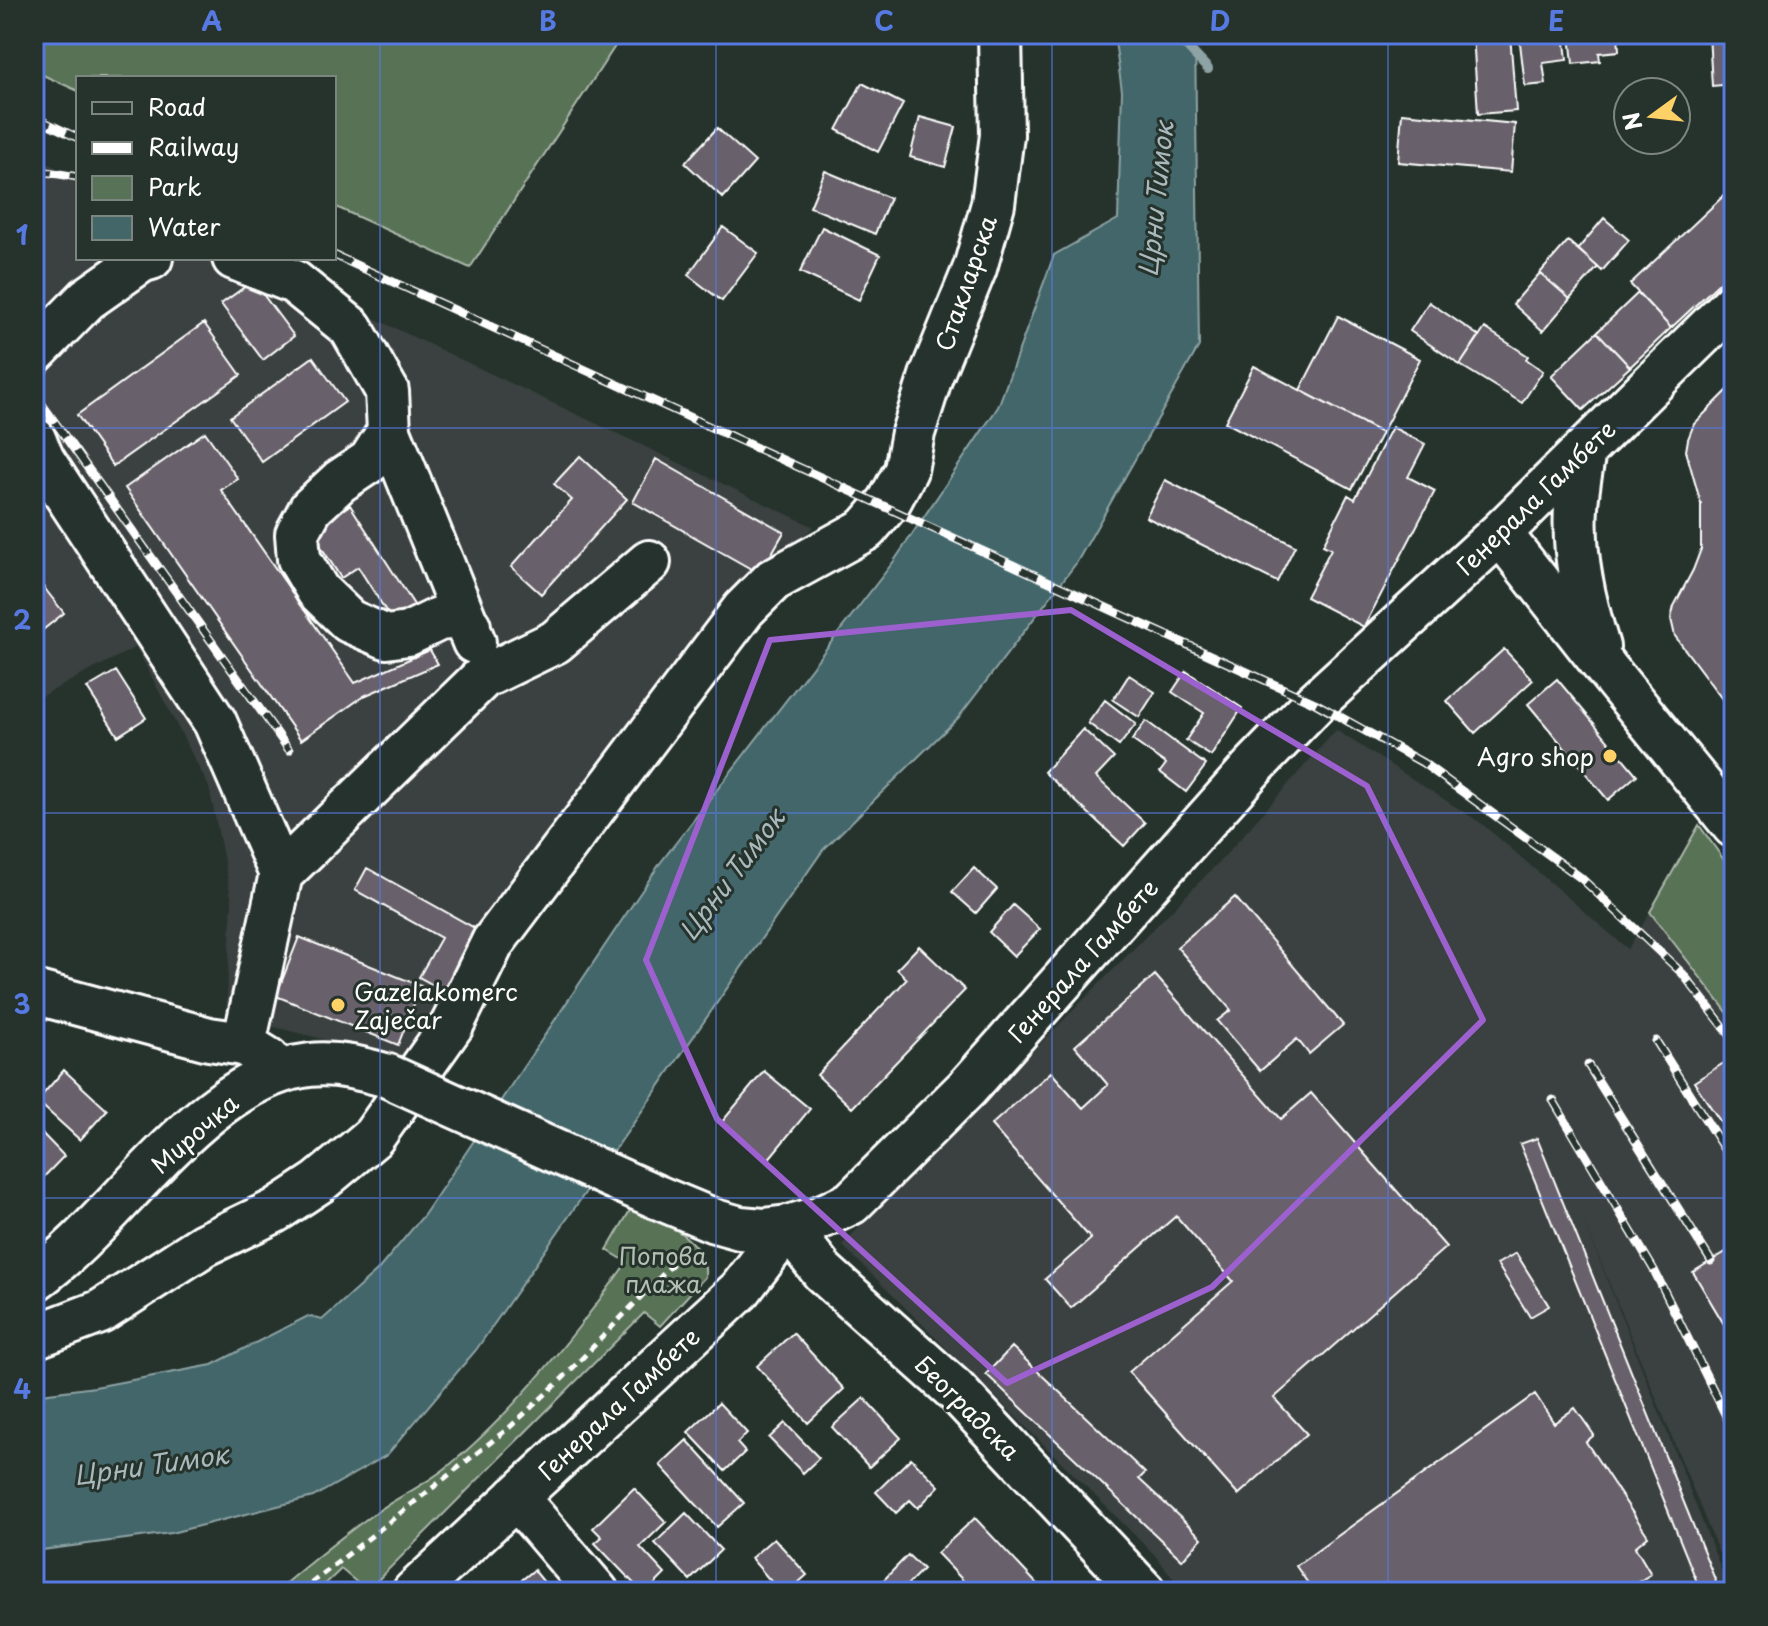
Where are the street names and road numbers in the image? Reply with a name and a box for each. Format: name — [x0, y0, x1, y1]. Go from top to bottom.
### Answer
street label: Стакларска — [925, 210, 1005, 356]
street label: Генерала Гамбете — [1447, 411, 1623, 583]
street label: Генерала Гамбете — [998, 870, 1166, 1050]
street label: Мирочка — [142, 1085, 246, 1181]
street label: Генерала Гамбете — [529, 1318, 707, 1488]
street label: Београдска — [907, 1346, 1029, 1468]

